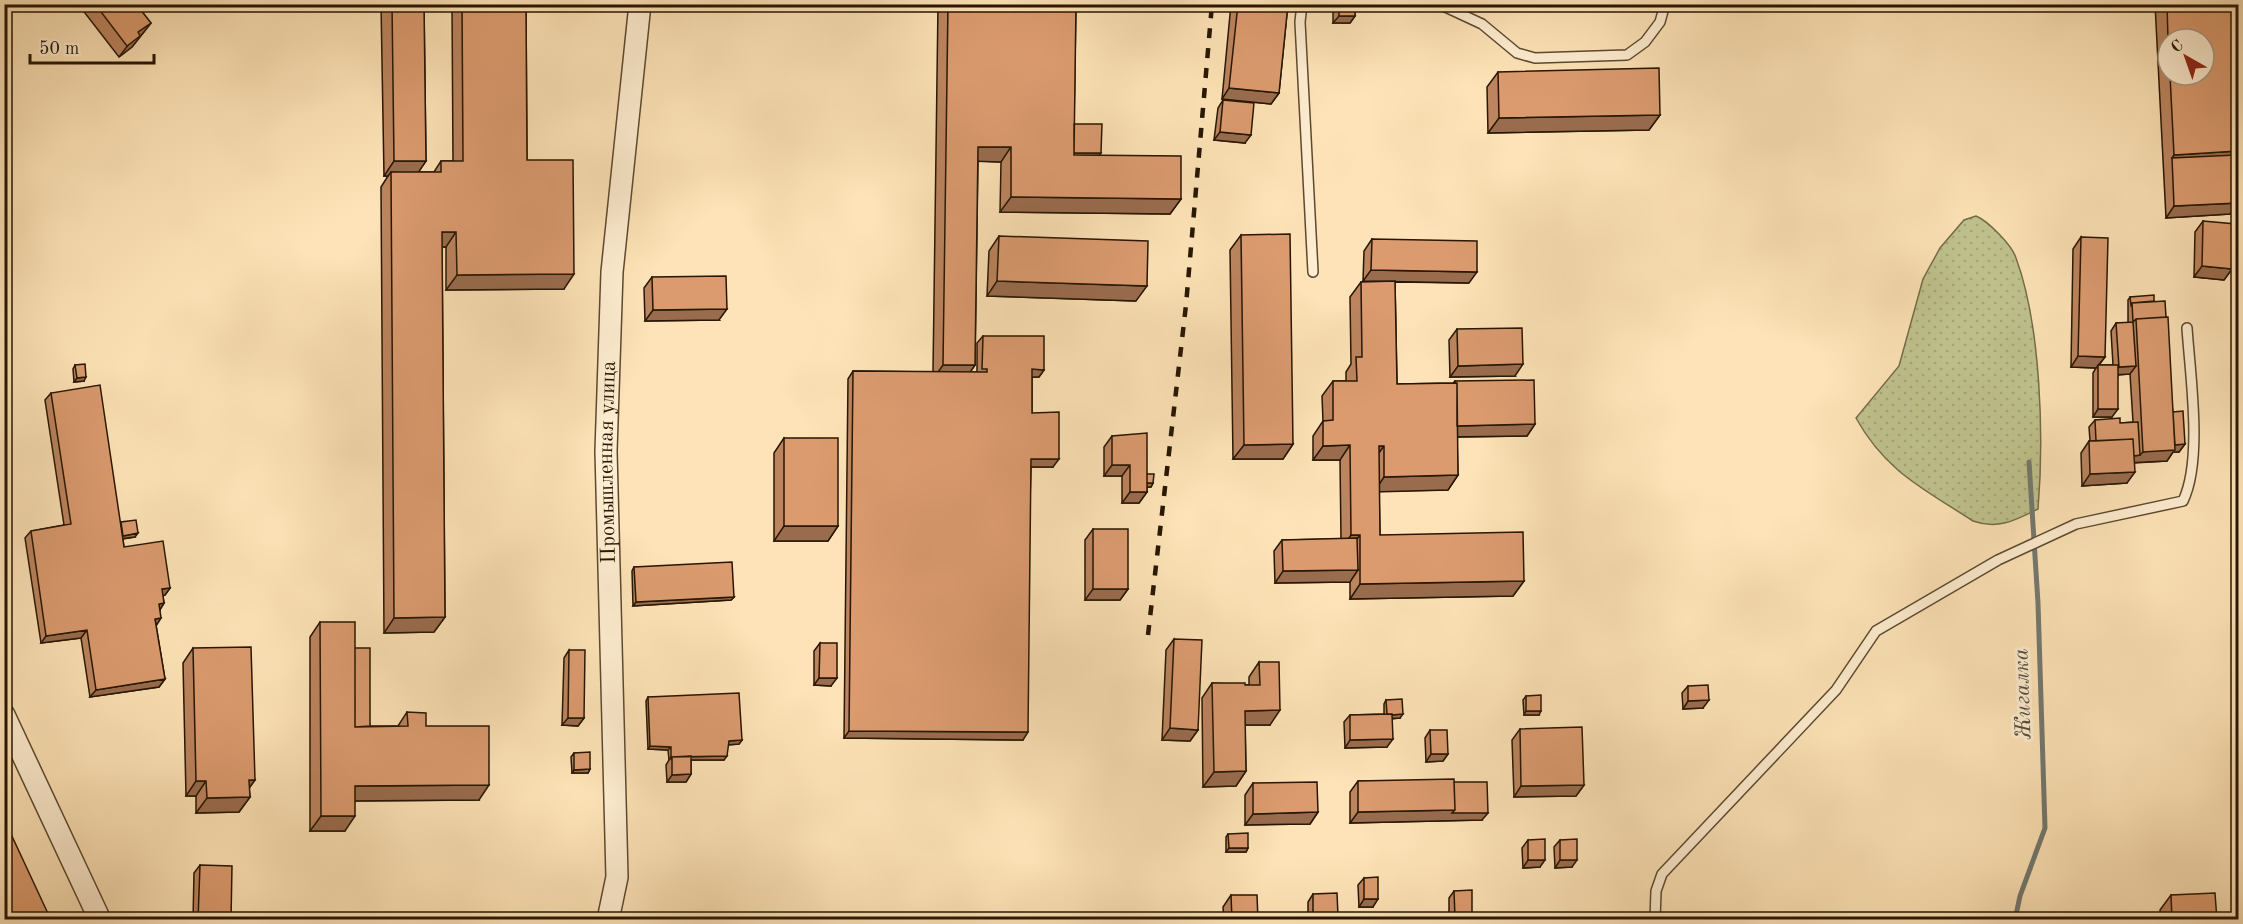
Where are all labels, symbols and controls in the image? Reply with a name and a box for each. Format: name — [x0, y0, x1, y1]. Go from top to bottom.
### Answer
scale bar — [30, 27, 154, 65]
north arrow — [2156, 27, 2216, 87]
text: С — [2168, 38, 2187, 57]
text: 50 m — [39, 40, 79, 58]
street label: Промышленная улица — [595, 360, 620, 564]
water label: Жигалка — [2010, 648, 2036, 740]

